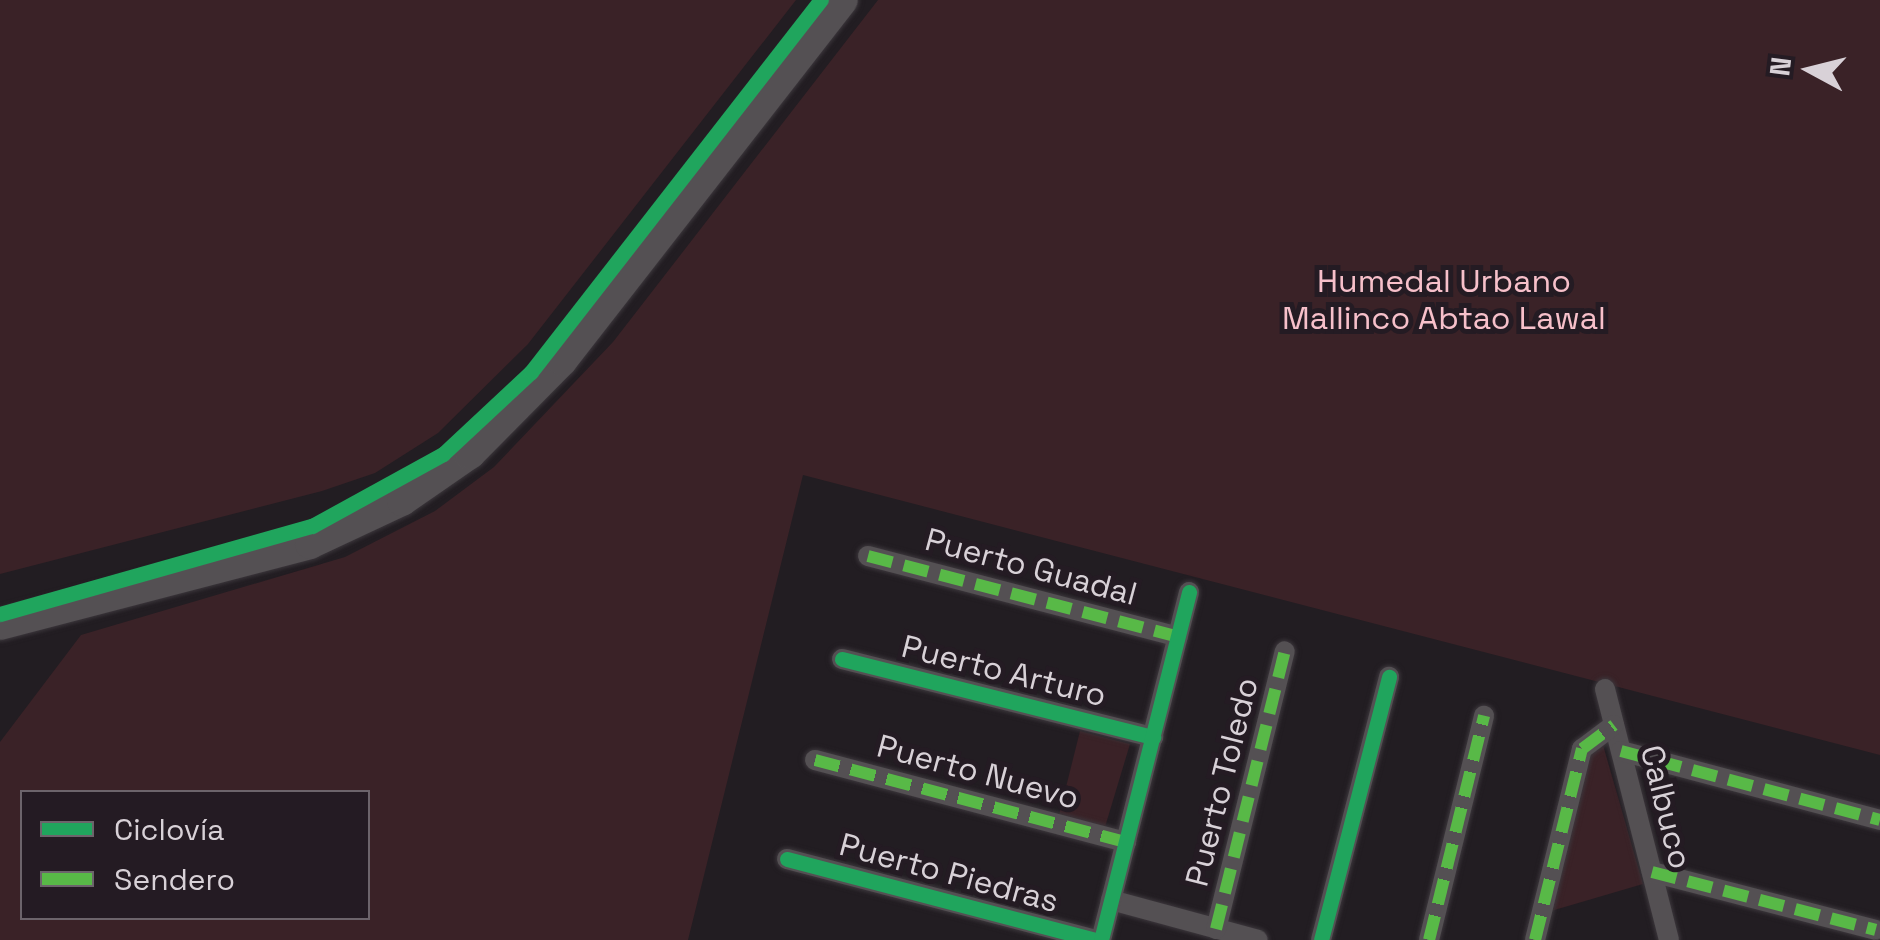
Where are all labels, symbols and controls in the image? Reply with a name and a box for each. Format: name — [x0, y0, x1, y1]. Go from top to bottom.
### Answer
north arrow — [1760, 20, 1860, 120]
text: N — [1761, 55, 1799, 78]
park label: Humedal Urbano Mallinco Abtao Lawal — [1282, 263, 1606, 338]
street label: Puerto Guadal — [921, 520, 1141, 614]
street label: Puerto Arturo — [898, 627, 1110, 715]
street label: Puerto Toledo — [1177, 673, 1267, 891]
street label: Puerto Nuevo — [873, 727, 1083, 817]
street label: Calbuco — [1632, 741, 1700, 873]
legend — [20, 790, 370, 920]
text: Ciclovía — [114, 810, 225, 849]
street label: Puerto Piedras — [835, 825, 1063, 921]
text: Sendero — [114, 860, 235, 899]

